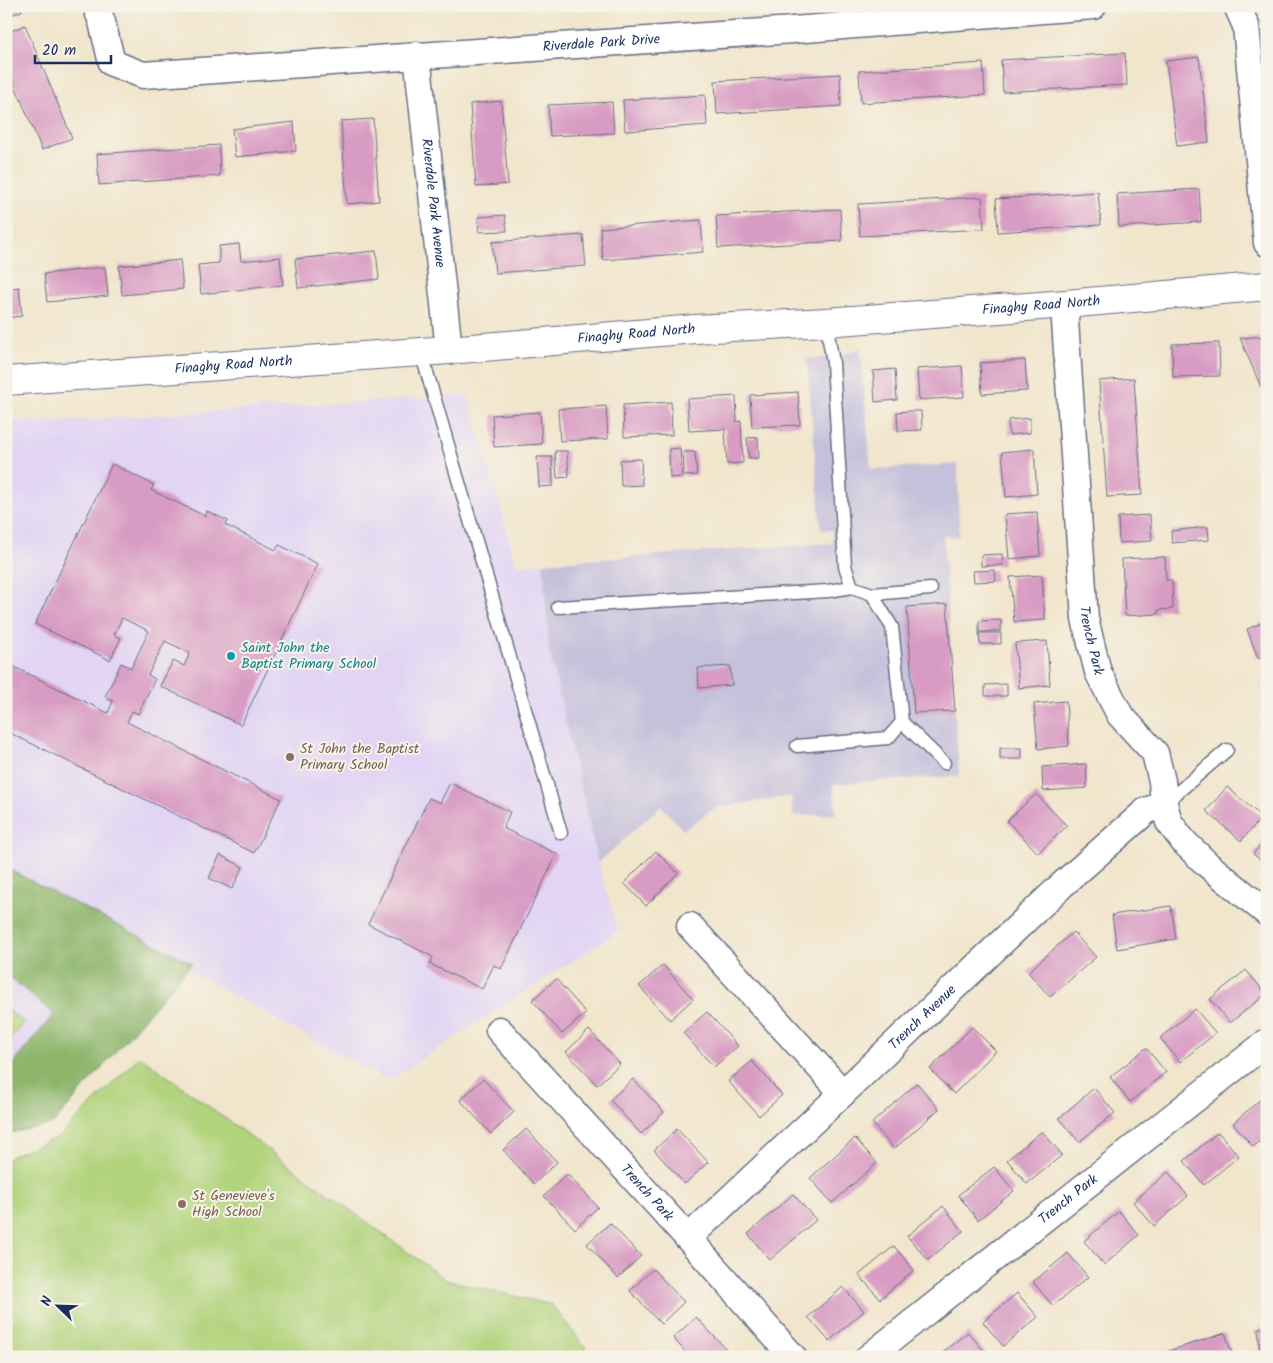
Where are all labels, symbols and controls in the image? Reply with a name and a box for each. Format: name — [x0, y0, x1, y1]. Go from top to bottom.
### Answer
street label: Riverdale Park Drive — [542, 28, 661, 58]
scale bar — [35, 32, 111, 64]
text: 20 m — [42, 39, 76, 63]
street label: Riverdale Park Avenue — [415, 137, 451, 269]
street label: Finaghy Road North — [981, 290, 1101, 321]
street label: Finaghy Road North — [576, 318, 696, 350]
street label: Finaghy Road North — [174, 350, 293, 380]
street label: Trench Park — [1073, 605, 1110, 678]
place label: Saint John the Baptist Primary School — [241, 637, 377, 675]
marker: Saint John the Baptist Primary School — [225, 650, 237, 662]
place label: St John the Baptist Primary School — [300, 738, 420, 776]
marker: St John the Baptist Primary School — [284, 751, 296, 763]
street label: Trench Avenue — [884, 979, 962, 1055]
street label: Trench Park — [615, 1159, 679, 1227]
street label: Trench Park — [1034, 1169, 1103, 1230]
place label: St Genevieve's High School — [192, 1185, 275, 1223]
marker: St Genevieve's High School — [176, 1198, 188, 1210]
north arrow — [32, 1280, 82, 1330]
text: N — [35, 1293, 59, 1310]

